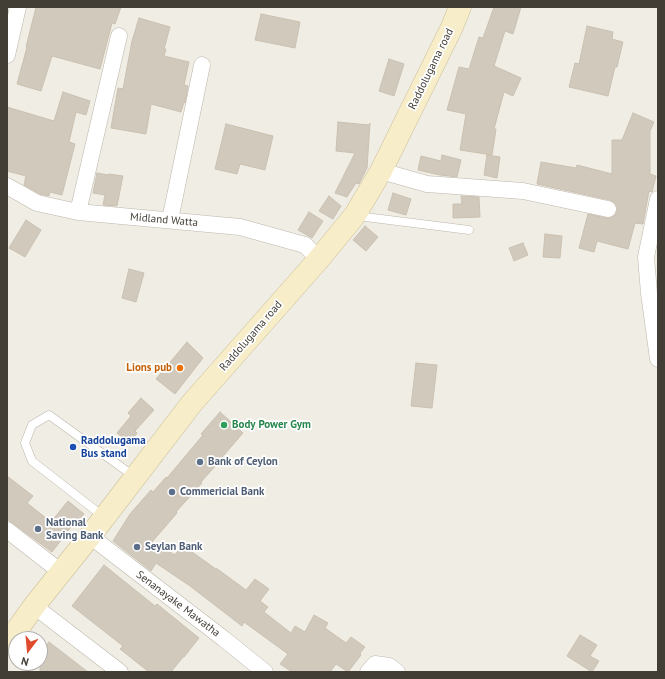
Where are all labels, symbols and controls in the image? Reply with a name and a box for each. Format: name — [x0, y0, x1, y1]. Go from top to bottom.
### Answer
street label: Raddolugama road — [406, 26, 456, 112]
street label: Midland Watta — [129, 210, 199, 230]
street label: Raddolugama road — [217, 298, 285, 374]
place label: Lions pub — [126, 361, 172, 375]
marker: Lions pub — [175, 363, 185, 373]
place label: Body Power Gym — [232, 418, 311, 432]
marker: Body Power Gym — [219, 420, 229, 430]
place label: Raddolugama Bus stand — [81, 434, 146, 460]
marker: Raddolugama Bus stand — [68, 442, 78, 452]
place label: Bank of Ceylon — [208, 455, 278, 469]
marker: Bank of Ceylon — [195, 457, 205, 467]
place label: Commericial Bank — [180, 485, 264, 499]
marker: Commericial Bank — [167, 487, 177, 497]
place label: National Saving Bank — [46, 516, 104, 542]
marker: National Saving Bank — [33, 524, 43, 534]
place label: Seylan Bank — [145, 540, 202, 554]
marker: Seylan Bank — [132, 542, 142, 552]
street label: Senanayake Mawatha — [133, 568, 223, 640]
north arrow — [8, 631, 48, 671]
text: N — [20, 654, 30, 669]

